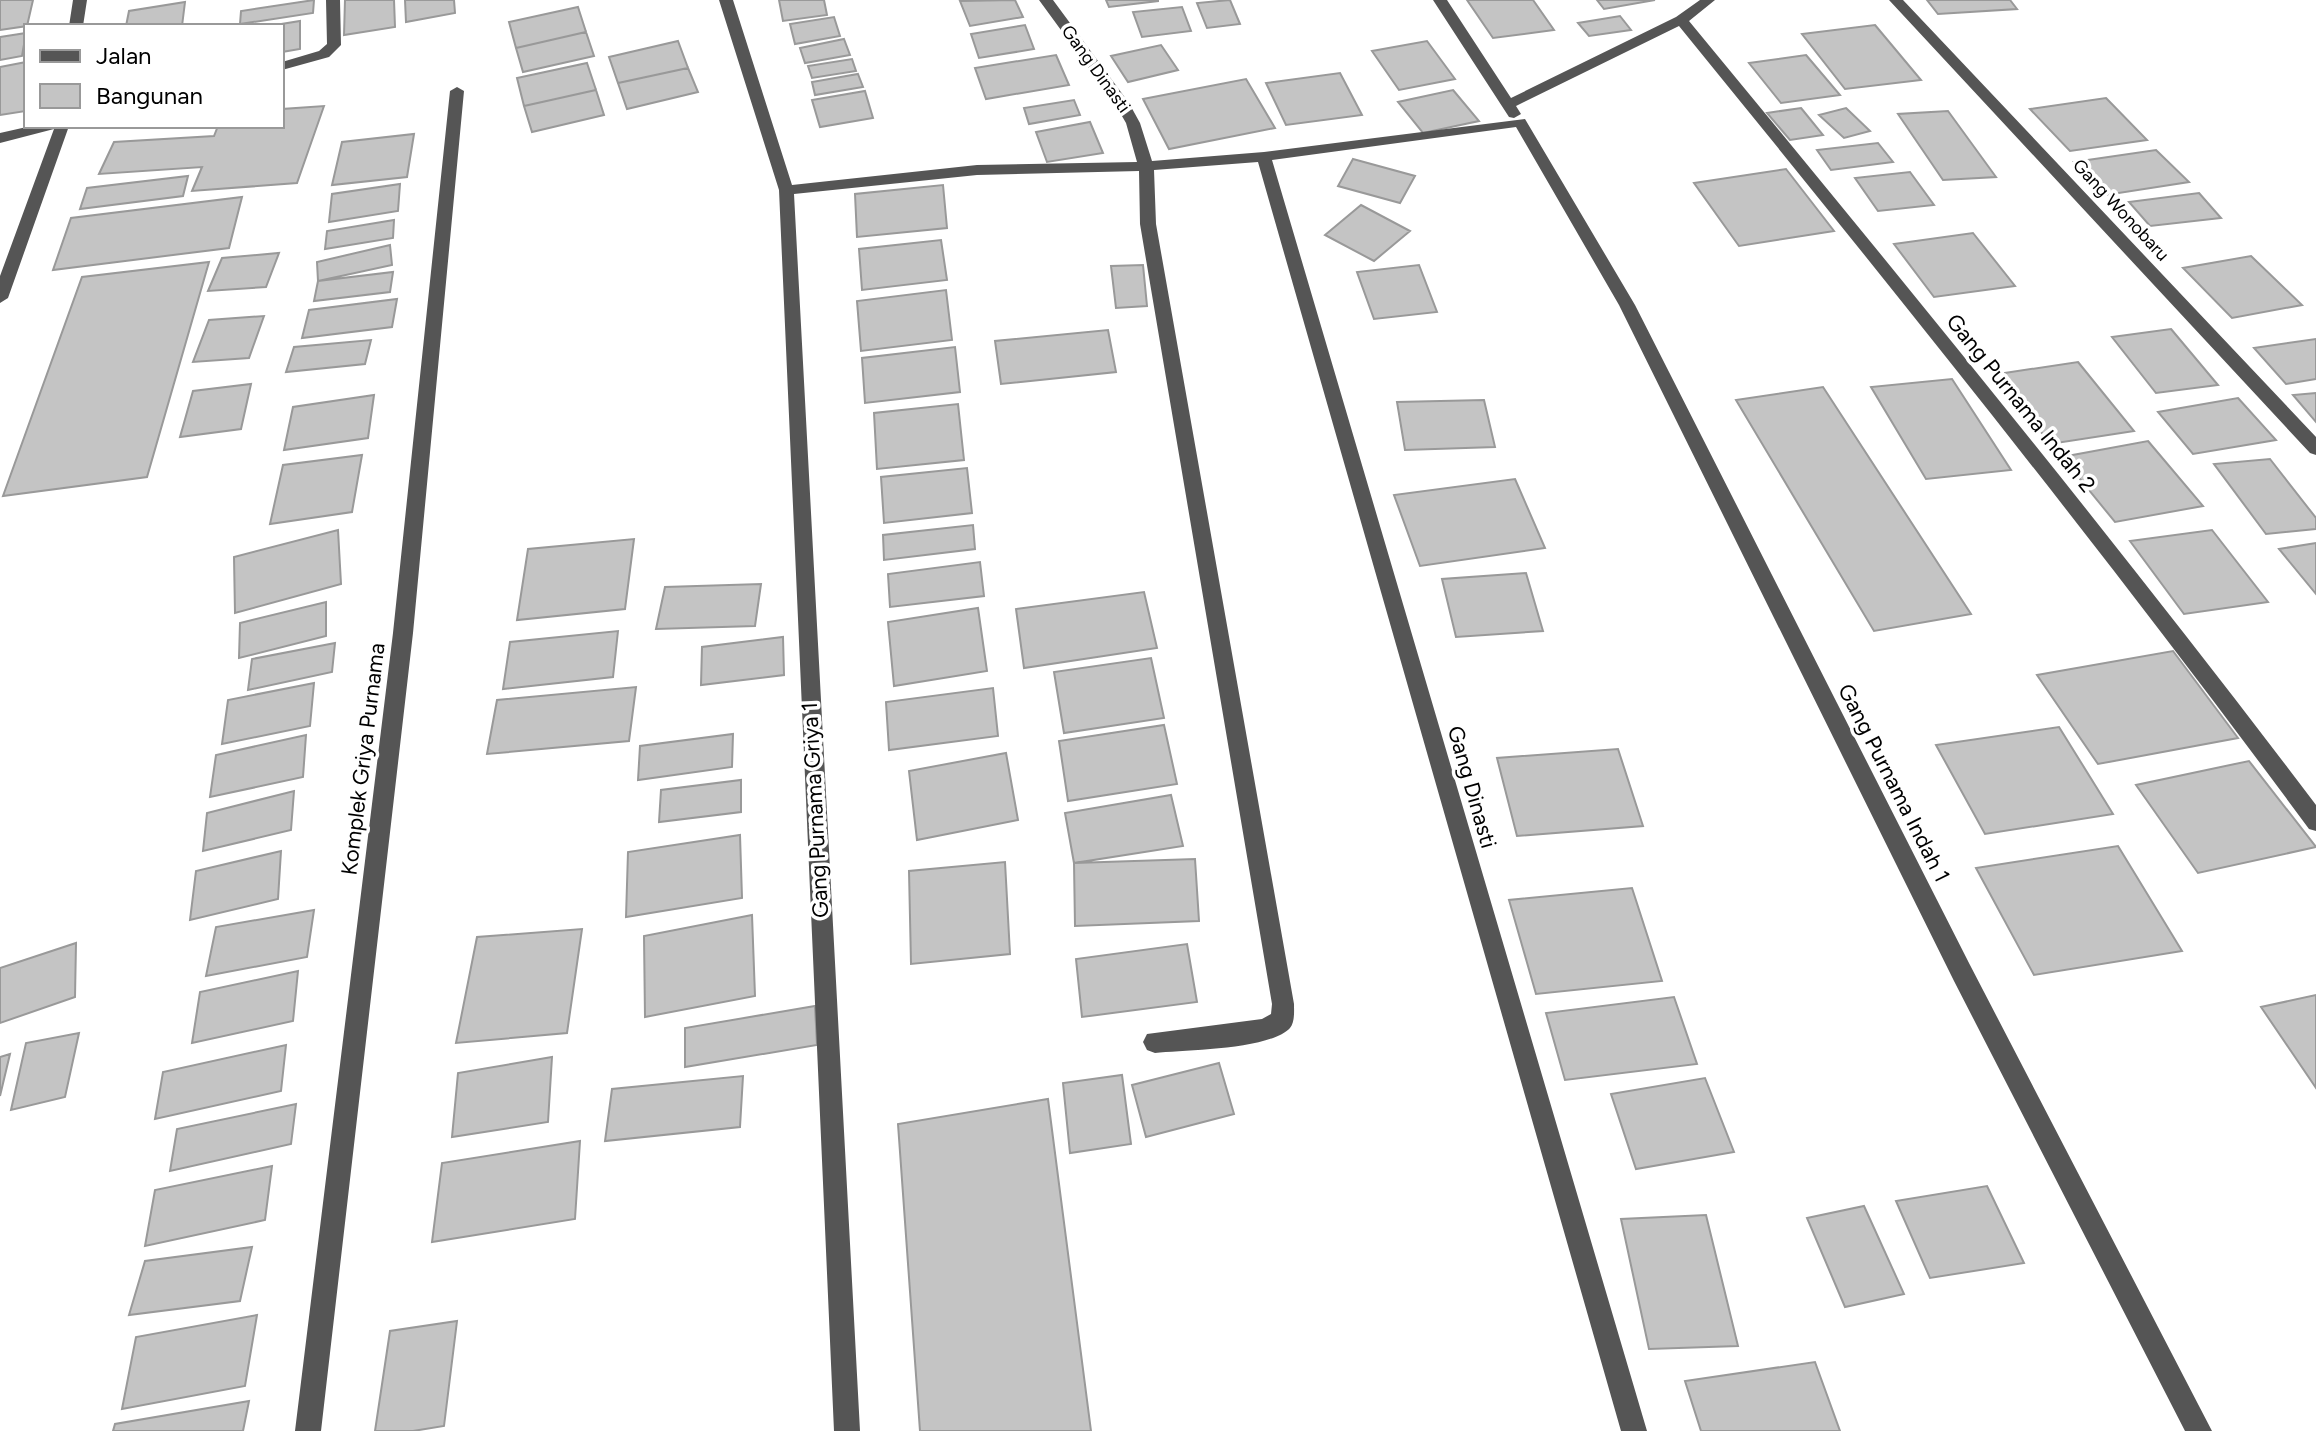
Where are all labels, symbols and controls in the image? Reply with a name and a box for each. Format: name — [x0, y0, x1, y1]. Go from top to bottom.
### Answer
street label: Gang Dinasti — [1057, 21, 1135, 117]
legend — [24, 24, 284, 128]
text: Jalan — [96, 41, 152, 70]
text: Bangunan — [96, 81, 203, 110]
street label: Gang Wonobaru — [2068, 155, 2174, 265]
street label: Gang Purnama Indah 2 — [1941, 308, 2101, 498]
street label: Komplek Griya Purnama — [335, 641, 391, 877]
street label: Gang Purnama Indah 1 — [1832, 679, 1956, 887]
street label: Gang Purnama Griya 1 — [796, 701, 834, 919]
street label: Gang Dinasti — [1442, 723, 1502, 851]

